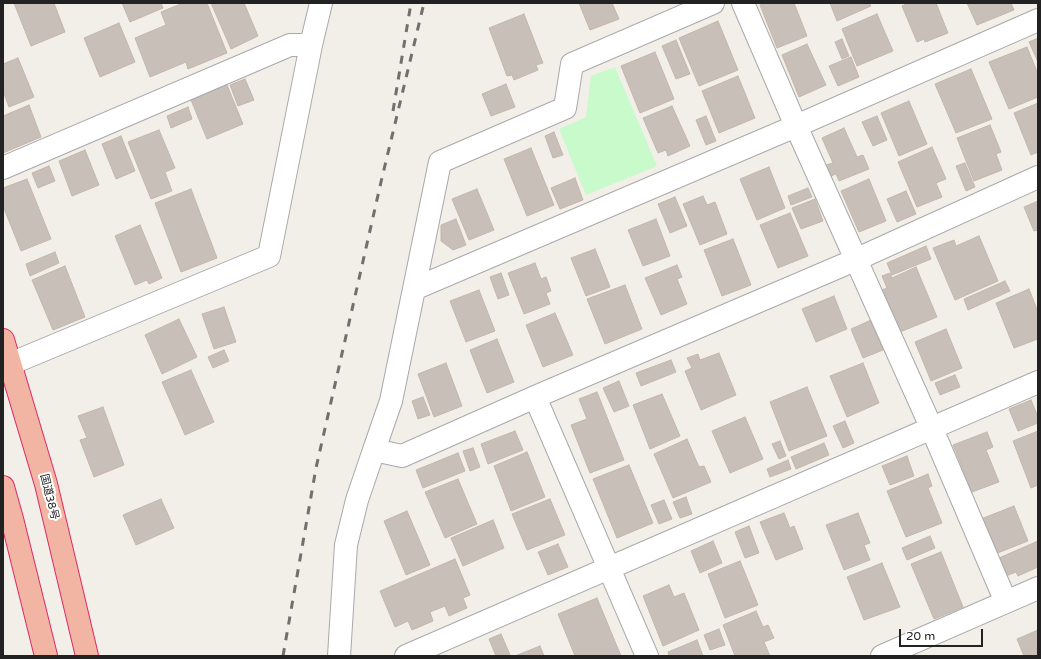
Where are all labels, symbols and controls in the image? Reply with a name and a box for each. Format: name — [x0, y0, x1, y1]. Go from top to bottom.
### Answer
street label: 国道38号 — [37, 473, 61, 521]
scale bar — [901, 621, 985, 647]
text: 20 m — [906, 629, 935, 643]

